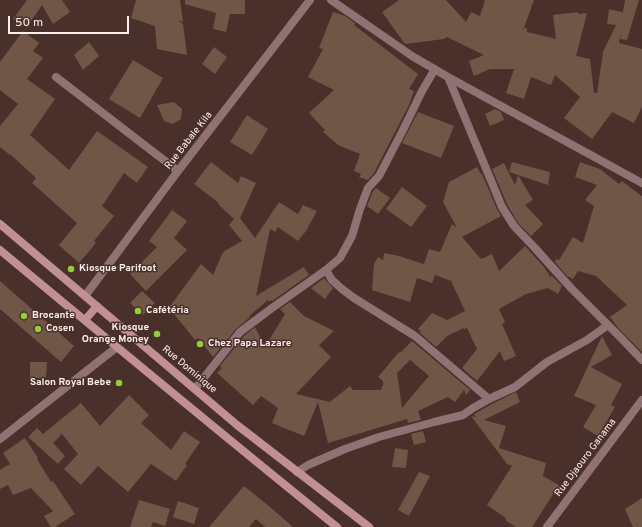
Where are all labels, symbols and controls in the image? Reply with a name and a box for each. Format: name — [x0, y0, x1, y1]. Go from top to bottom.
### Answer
scale bar — [10, 8, 131, 34]
text: 50 m — [15, 15, 43, 31]
street label: Rue Babale Kila — [163, 110, 215, 172]
place label: Kiosque Parifoot — [79, 263, 156, 275]
marker: Kiosque Parifoot — [66, 264, 76, 274]
place label: Cafétéria — [146, 305, 189, 317]
marker: Cafétéria — [133, 306, 143, 316]
place label: Brocante — [32, 310, 75, 322]
marker: Brocante — [19, 311, 29, 321]
place label: Kiosque Orange Money — [82, 322, 149, 346]
place label: Cosen — [46, 323, 74, 335]
marker: Cosen — [33, 324, 43, 334]
marker: Kiosque Orange Money — [152, 329, 162, 339]
place label: Chez Papa Lazare — [208, 338, 291, 350]
marker: Chez Papa Lazare — [195, 339, 205, 349]
street label: Rue Dominique — [159, 344, 219, 396]
place label: Salon Royal Bebe — [30, 377, 111, 389]
marker: Salon Royal Bebe — [114, 378, 124, 388]
street label: Rue Djaouro Ganama — [553, 417, 619, 499]

